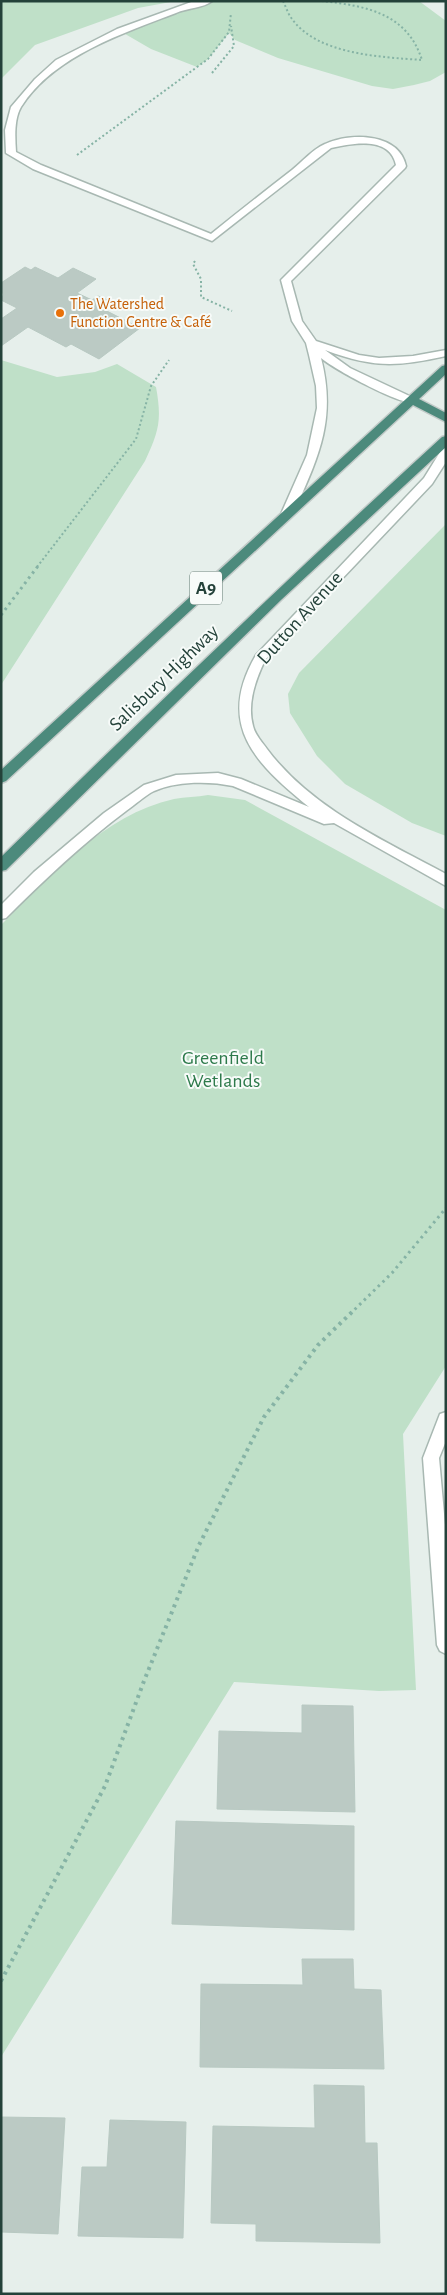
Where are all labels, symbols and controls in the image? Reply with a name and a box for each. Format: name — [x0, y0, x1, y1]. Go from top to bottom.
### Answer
place label: The Watershed Function Centre & Café — [70, 296, 211, 330]
marker: The Watershed Function Centre & Café — [54, 307, 66, 319]
street label: Dutton Avenue — [253, 568, 347, 668]
road number: A9 — [190, 572, 222, 604]
street label: Salisbury Highway — [106, 621, 223, 735]
park label: Greenfield Wetlands — [182, 1048, 264, 1091]

